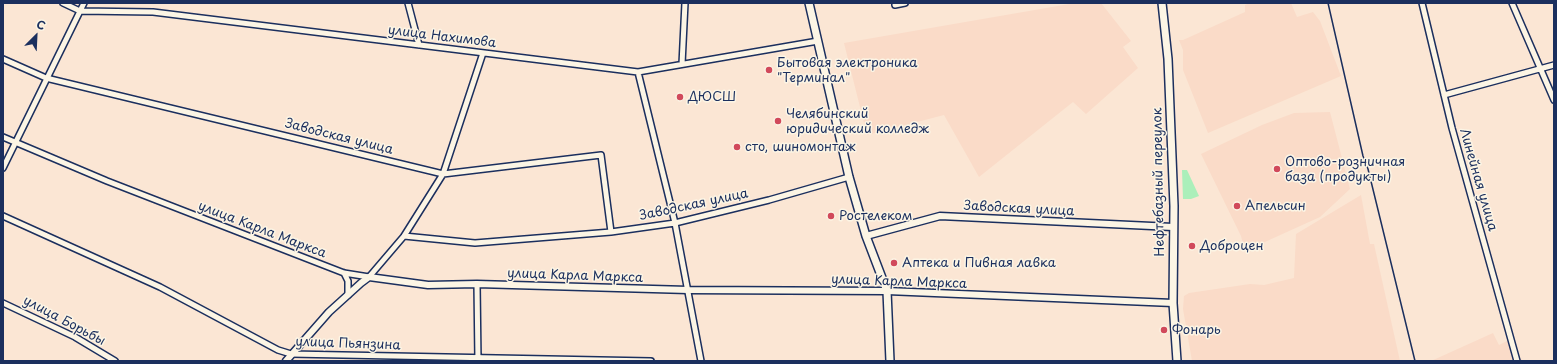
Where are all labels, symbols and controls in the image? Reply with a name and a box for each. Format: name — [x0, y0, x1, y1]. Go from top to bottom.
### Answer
text: С — [34, 15, 48, 34]
north arrow — [16, 16, 56, 56]
street label: улица Нахимова — [387, 23, 497, 51]
place label: Бытовая электроника "Терминал" — [777, 55, 917, 86]
marker: Бытовая электроника "Терминал" — [764, 65, 774, 75]
place label: ДЮСШ — [688, 89, 736, 105]
marker: ДЮСШ — [675, 92, 685, 102]
place label: Челябинский юридический колледж — [786, 106, 929, 137]
street label: Нефтебазный переулок — [1150, 107, 1168, 257]
street label: Заводская улица — [283, 116, 395, 158]
marker: Челябинский юридический колледж — [773, 116, 783, 126]
street label: Линейная улица — [1456, 127, 1500, 233]
place label: сто, шиномонтаж — [745, 139, 855, 155]
marker: сто, шиномонтаж — [732, 142, 742, 152]
place label: Оптово-розничная база (продукты) — [1285, 154, 1405, 185]
marker: Оптово-розничная база (продукты) — [1272, 164, 1282, 174]
street label: Заводская улица — [638, 186, 750, 224]
street label: улица Карла Маркса — [196, 198, 328, 262]
street label: Заводская улица — [963, 198, 1075, 220]
place label: Апельсин — [1245, 198, 1306, 214]
marker: Апельсин — [1232, 201, 1242, 211]
place label: Ростелеком — [839, 208, 912, 224]
marker: Ростелеком — [826, 211, 836, 221]
place label: Доброцен — [1200, 238, 1264, 254]
marker: Доброцен — [1187, 241, 1197, 251]
place label: Аптека и Пивная лавка — [902, 255, 1056, 271]
marker: Аптека и Пивная лавка — [889, 258, 899, 268]
street label: улица Карла Маркса — [507, 266, 643, 286]
street label: улица Карла Маркса — [831, 272, 967, 292]
street label: улица Борьбы — [20, 293, 108, 349]
place label: Фонарь — [1172, 322, 1221, 338]
marker: Фонарь — [1159, 325, 1169, 335]
street label: улица Пьянзина — [295, 334, 401, 354]

